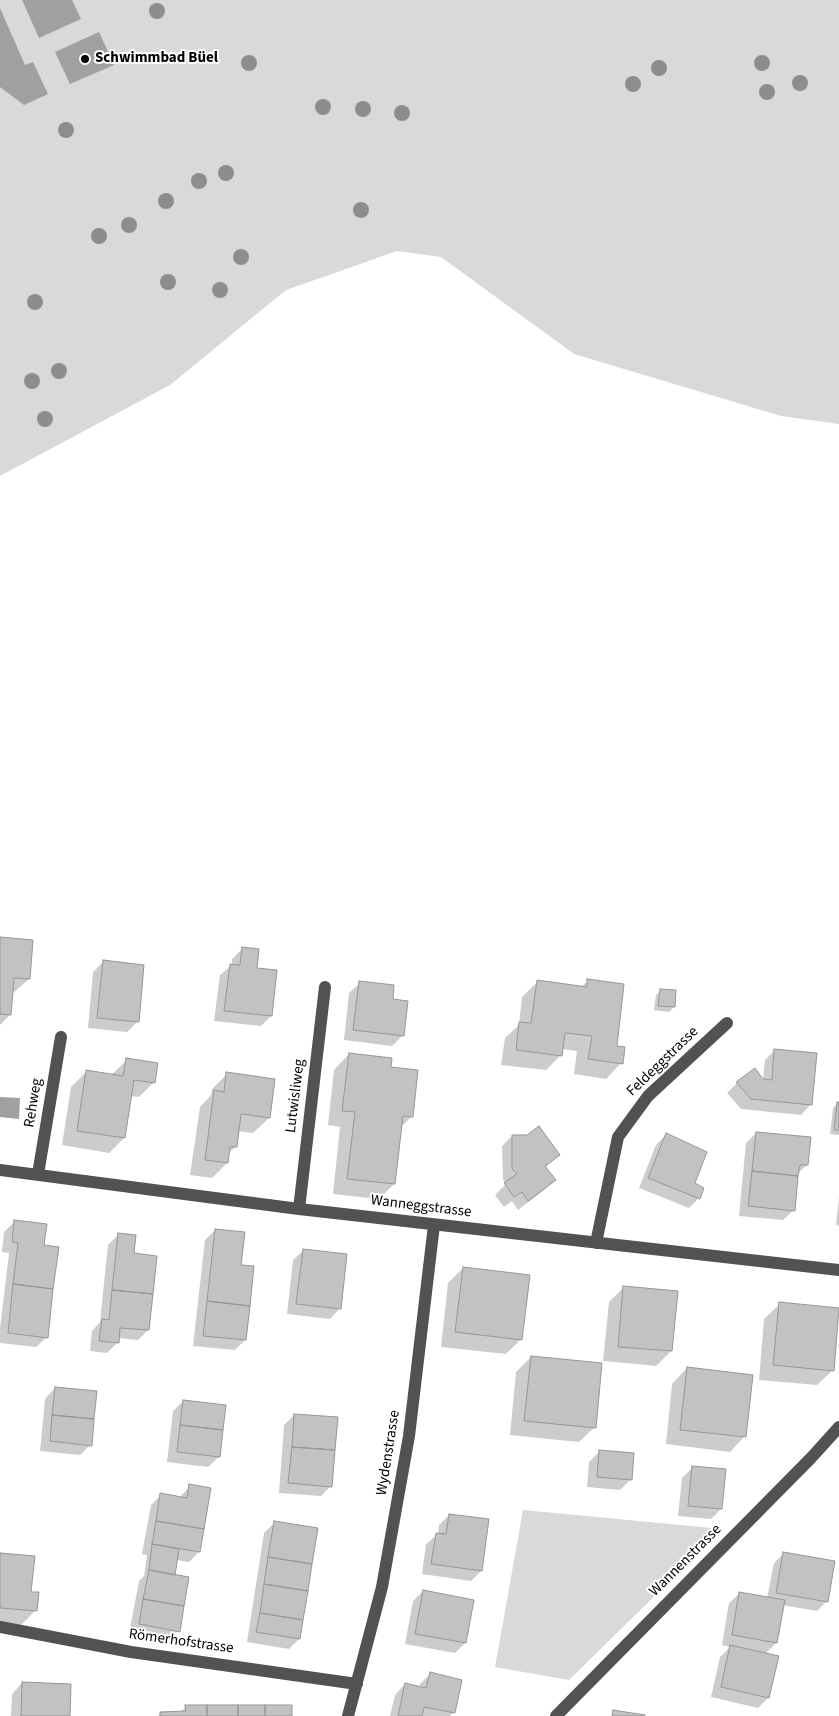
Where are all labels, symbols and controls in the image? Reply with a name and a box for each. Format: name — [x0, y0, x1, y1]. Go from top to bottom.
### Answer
place label: Schwimmbad Büel — [95, 50, 218, 68]
marker: Schwimmbad Büel — [79, 53, 91, 65]
street label: Feldeggstrasse — [623, 1023, 703, 1101]
street label: Lutwisliweg — [283, 1058, 309, 1134]
street label: Rehweg — [21, 1077, 47, 1129]
street label: Wanneggstrasse — [370, 1192, 472, 1222]
street label: Wydenstrasse — [373, 1409, 405, 1497]
street label: Wannenstrasse — [646, 1521, 726, 1601]
street label: Römerhofstrasse — [127, 1626, 235, 1658]

